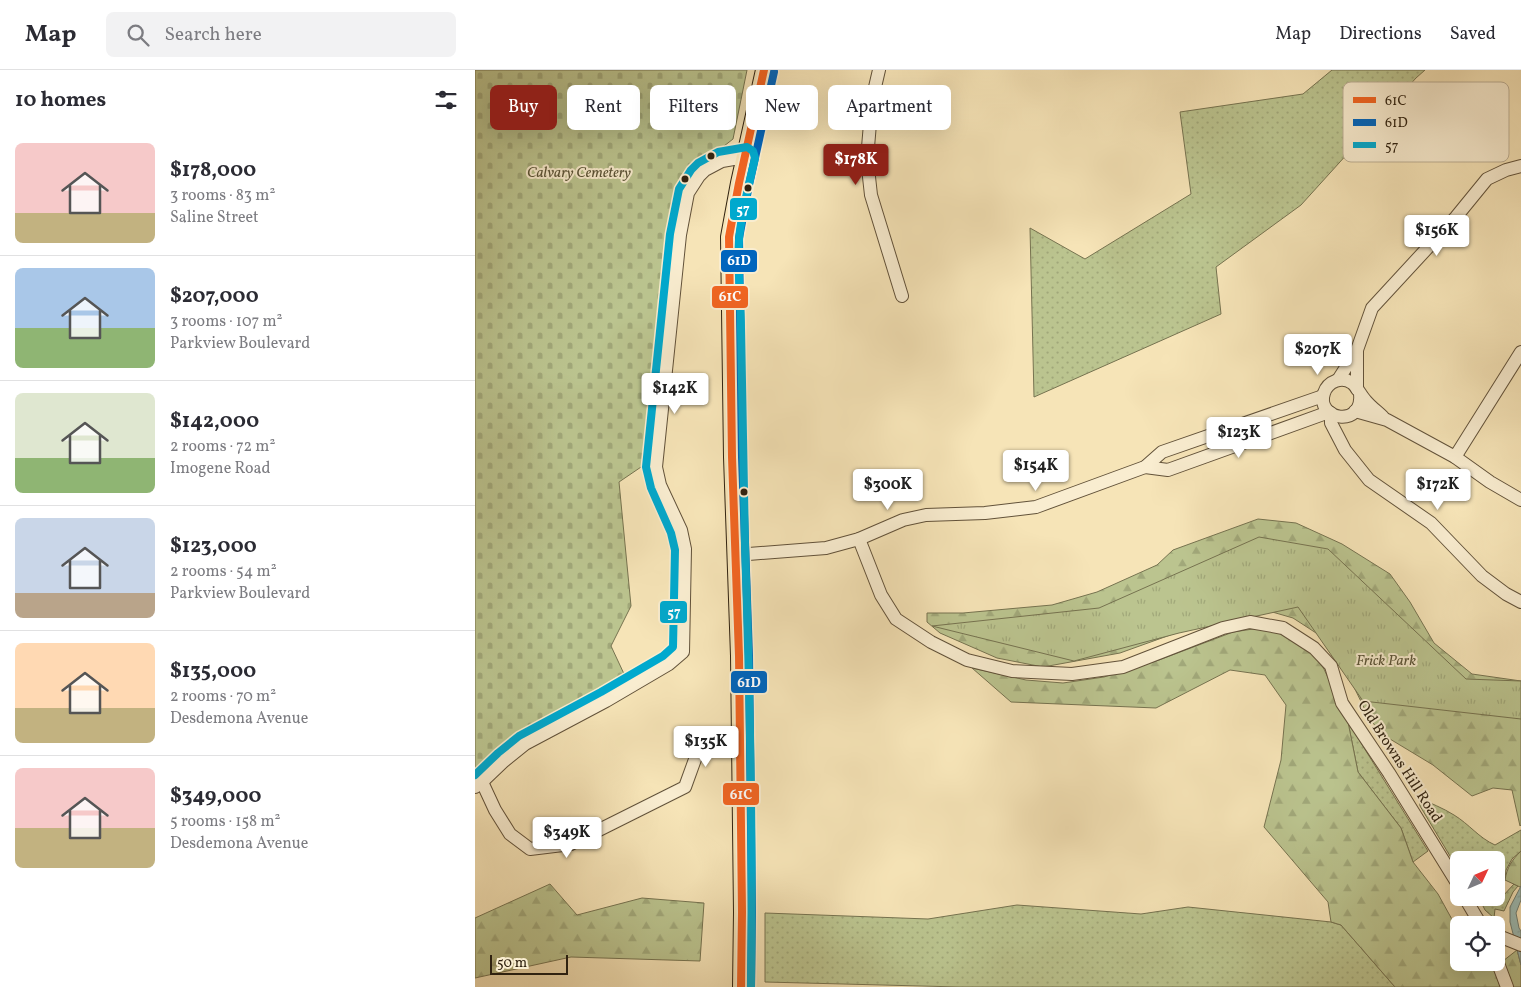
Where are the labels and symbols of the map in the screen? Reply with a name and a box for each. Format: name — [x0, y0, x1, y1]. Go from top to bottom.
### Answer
legend — [1343, 82, 1509, 162]
text: 61C — [1385, 92, 1407, 111]
text: 61D — [1385, 114, 1408, 133]
text: 57 — [1385, 137, 1399, 156]
pin: $178K — [821, 144, 891, 186]
unlabelled marker — [706, 151, 716, 161]
park label: Calvary Cemetery — [527, 163, 631, 184]
unlabelled marker — [680, 174, 690, 184]
unlabelled marker — [743, 183, 753, 193]
line badge: 57 — [729, 197, 758, 221]
text: 57 — [736, 201, 750, 220]
pin: $156K — [1402, 214, 1472, 257]
line badge: 61D — [720, 249, 758, 273]
text: 61D — [727, 252, 751, 271]
line badge: 61C — [711, 285, 749, 309]
text: 61C — [719, 288, 741, 307]
pin: $207K — [1283, 334, 1353, 376]
pin: $142K — [640, 372, 710, 415]
pin: $123K — [1204, 416, 1274, 459]
pin: $154K — [1001, 450, 1071, 492]
pin: $300K — [853, 468, 923, 511]
pin: $172K — [1403, 468, 1473, 511]
unlabelled marker — [739, 487, 749, 497]
line badge: 57 — [659, 600, 688, 624]
text: 57 — [667, 604, 681, 623]
park label: Frick Park — [1356, 651, 1416, 672]
line badge: 61D — [730, 670, 768, 694]
text: 61D — [737, 674, 761, 693]
street label: Old Browns Hill Road — [1352, 697, 1446, 827]
pin: $135K — [671, 726, 741, 768]
line badge: 61C — [722, 782, 760, 806]
text: 61C — [730, 786, 752, 805]
pin: $349K — [532, 816, 602, 859]
north arrow — [1450, 851, 1505, 906]
scale bar — [490, 952, 567, 975]

